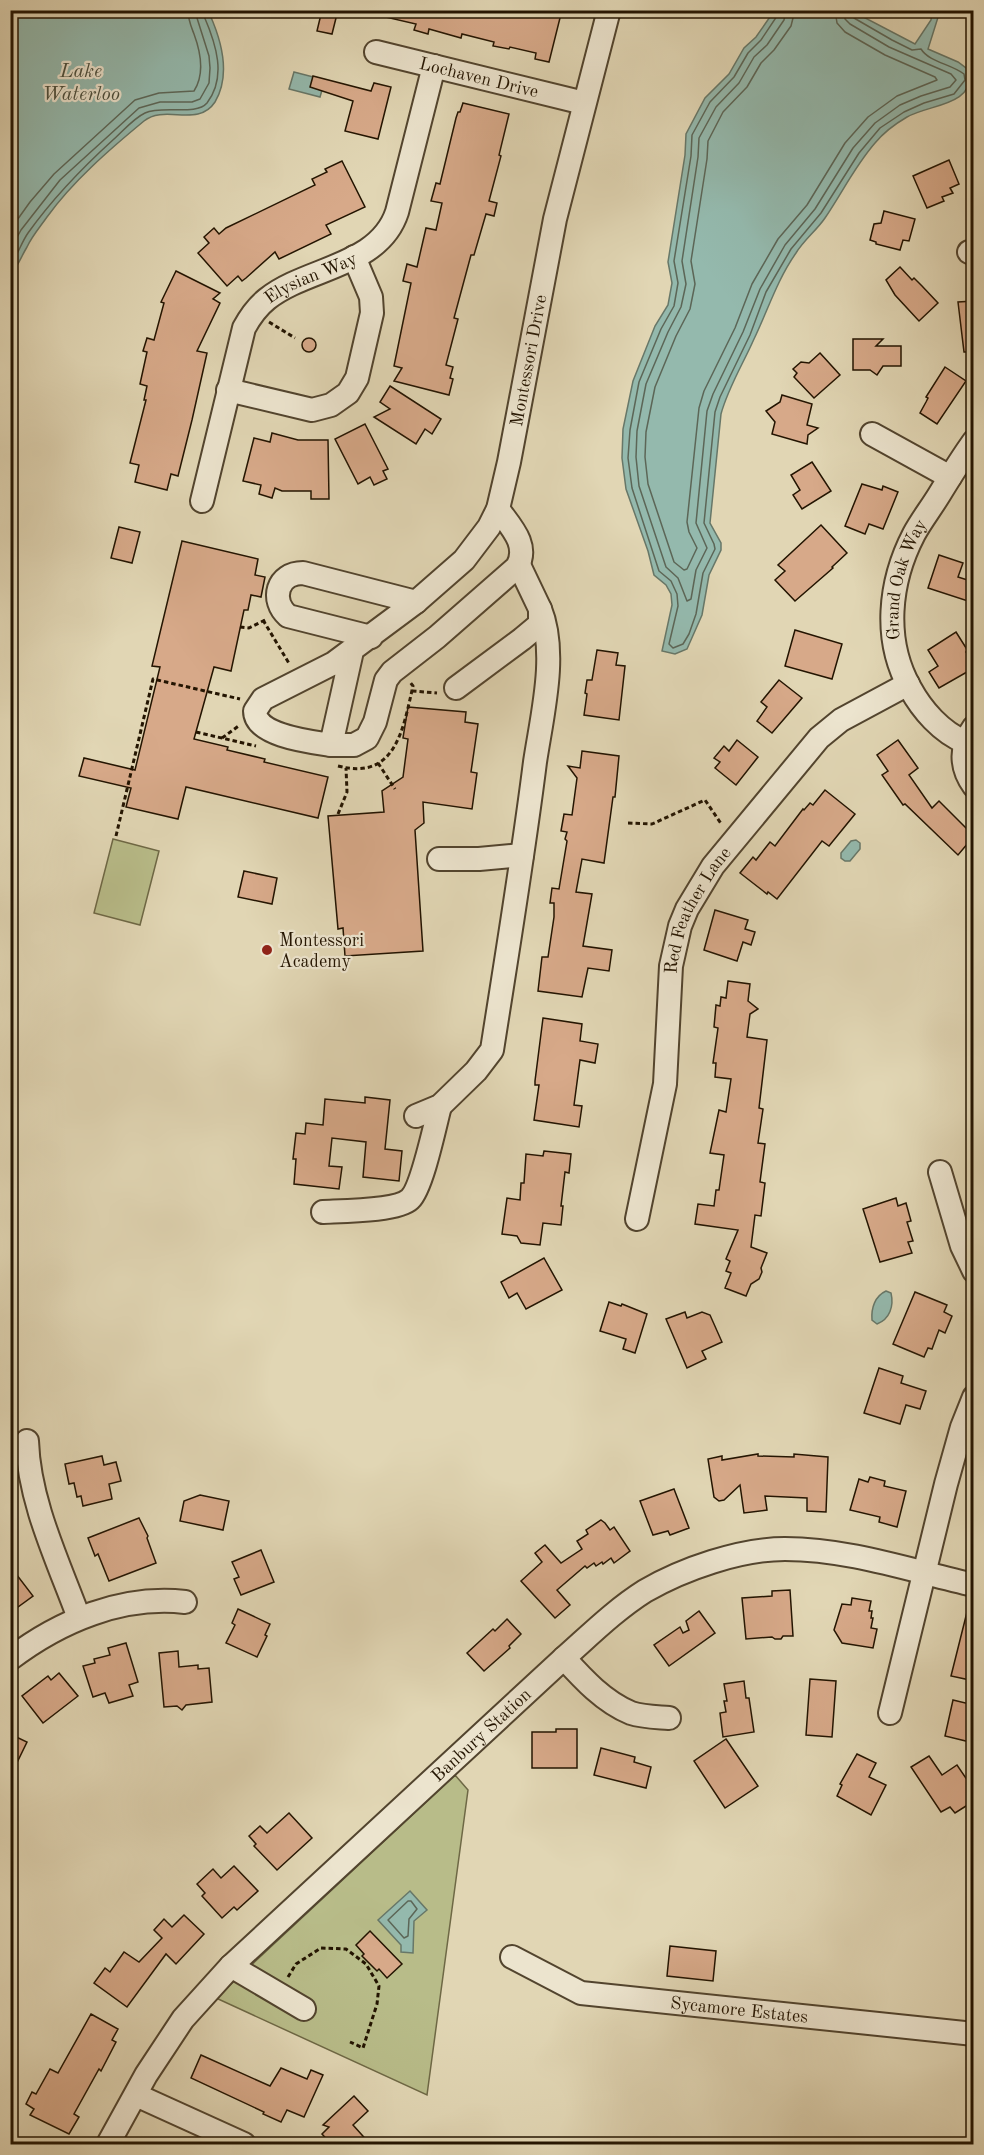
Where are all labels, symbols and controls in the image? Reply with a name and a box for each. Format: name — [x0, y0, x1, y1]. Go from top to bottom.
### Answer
street label: Lochaven Drive — [417, 55, 540, 101]
water label: Lake Waterloo — [42, 62, 120, 105]
street label: Elysian Way — [262, 250, 361, 308]
street label: Montessori Drive — [508, 293, 550, 428]
street label: Grand Oak Way — [884, 516, 931, 641]
street label: Red Feather Lane — [663, 844, 735, 974]
place label: Montessori Academy — [279, 932, 364, 971]
marker: Montessori Academy — [260, 943, 274, 957]
street label: Banbury Station — [429, 1685, 535, 1786]
street label: Sycamore Estates — [669, 1994, 809, 2027]

